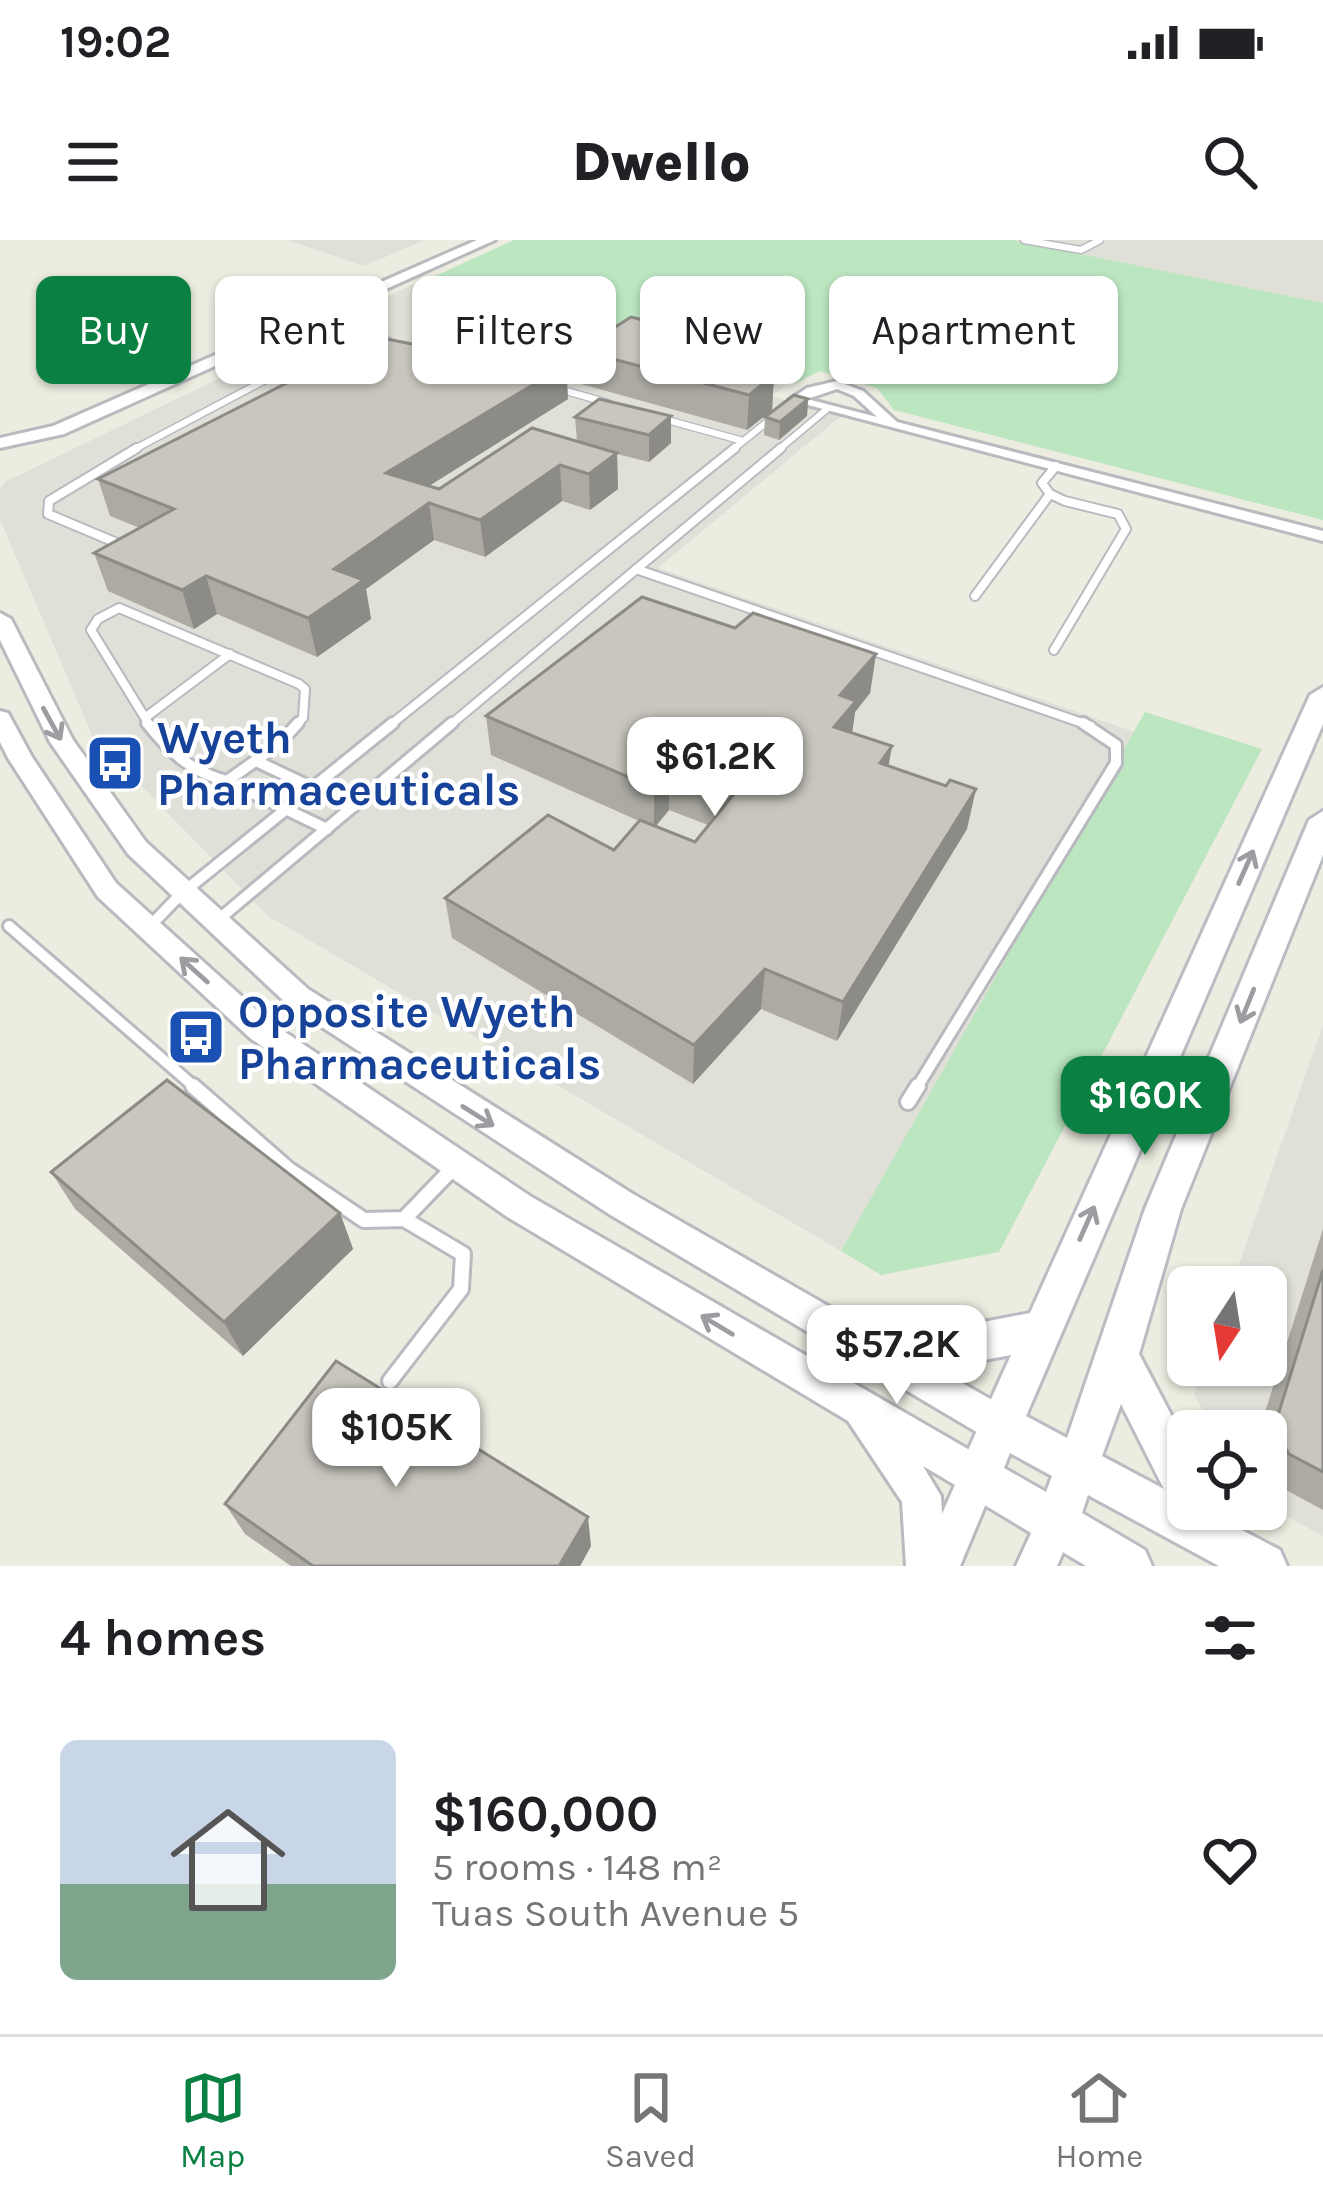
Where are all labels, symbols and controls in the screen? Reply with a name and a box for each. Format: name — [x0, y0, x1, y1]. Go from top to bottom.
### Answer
text: 19:02 — [60, 16, 171, 68]
icon: menu — [60, 129, 126, 195]
icon: search — [1197, 129, 1263, 195]
text: Dwello — [572, 130, 751, 194]
chip: Buy — [36, 276, 191, 384]
chip: Rent — [215, 276, 388, 384]
chip: Filters — [412, 276, 616, 384]
chip: New — [640, 276, 805, 384]
chip: Apartment — [829, 276, 1118, 384]
one-way arrow — [41, 705, 64, 740]
place label: Wyeth Pharmaceuticals — [157, 712, 520, 816]
pin: $61.2K — [617, 717, 813, 819]
bus stop icon: Wyeth Pharmaceuticals — [84, 732, 146, 794]
text: $61.2K — [654, 733, 776, 779]
one-way arrow — [1237, 850, 1259, 886]
one-way arrow — [179, 957, 209, 984]
place label: Opposite Wyeth Pharmaceuticals — [238, 986, 601, 1090]
one-way arrow — [1235, 987, 1256, 1024]
bus stop icon: Opposite Wyeth Pharmaceuticals — [165, 1006, 227, 1068]
pin: $160K — [1061, 1056, 1229, 1158]
text: $160K — [1088, 1072, 1202, 1118]
one-way arrow — [460, 1103, 494, 1128]
one-way arrow — [1078, 1206, 1100, 1242]
north arrow — [1167, 1266, 1287, 1386]
map controls — [1167, 1266, 1287, 1530]
pin: $57.2K — [799, 1305, 995, 1407]
one-way arrow — [700, 1312, 735, 1336]
text: $57.2K — [834, 1321, 960, 1367]
pin: $105K — [312, 1388, 480, 1490]
text: $105K — [339, 1404, 453, 1450]
button: locate — [1167, 1410, 1287, 1530]
icon: filters — [1197, 1605, 1263, 1671]
text: 4 homes — [60, 1608, 266, 1668]
text: $160,000 — [432, 1784, 658, 1844]
icon: home — [156, 1788, 300, 1932]
icon: heart — [1197, 1827, 1263, 1893]
text: 5 rooms · 148 m² — [432, 1844, 723, 1890]
text: Tuas South Avenue 5 — [432, 1890, 799, 1936]
tab: Map — [180, 2065, 246, 2175]
tab: Saved — [605, 2065, 696, 2175]
tab: Home — [1055, 2065, 1143, 2175]

